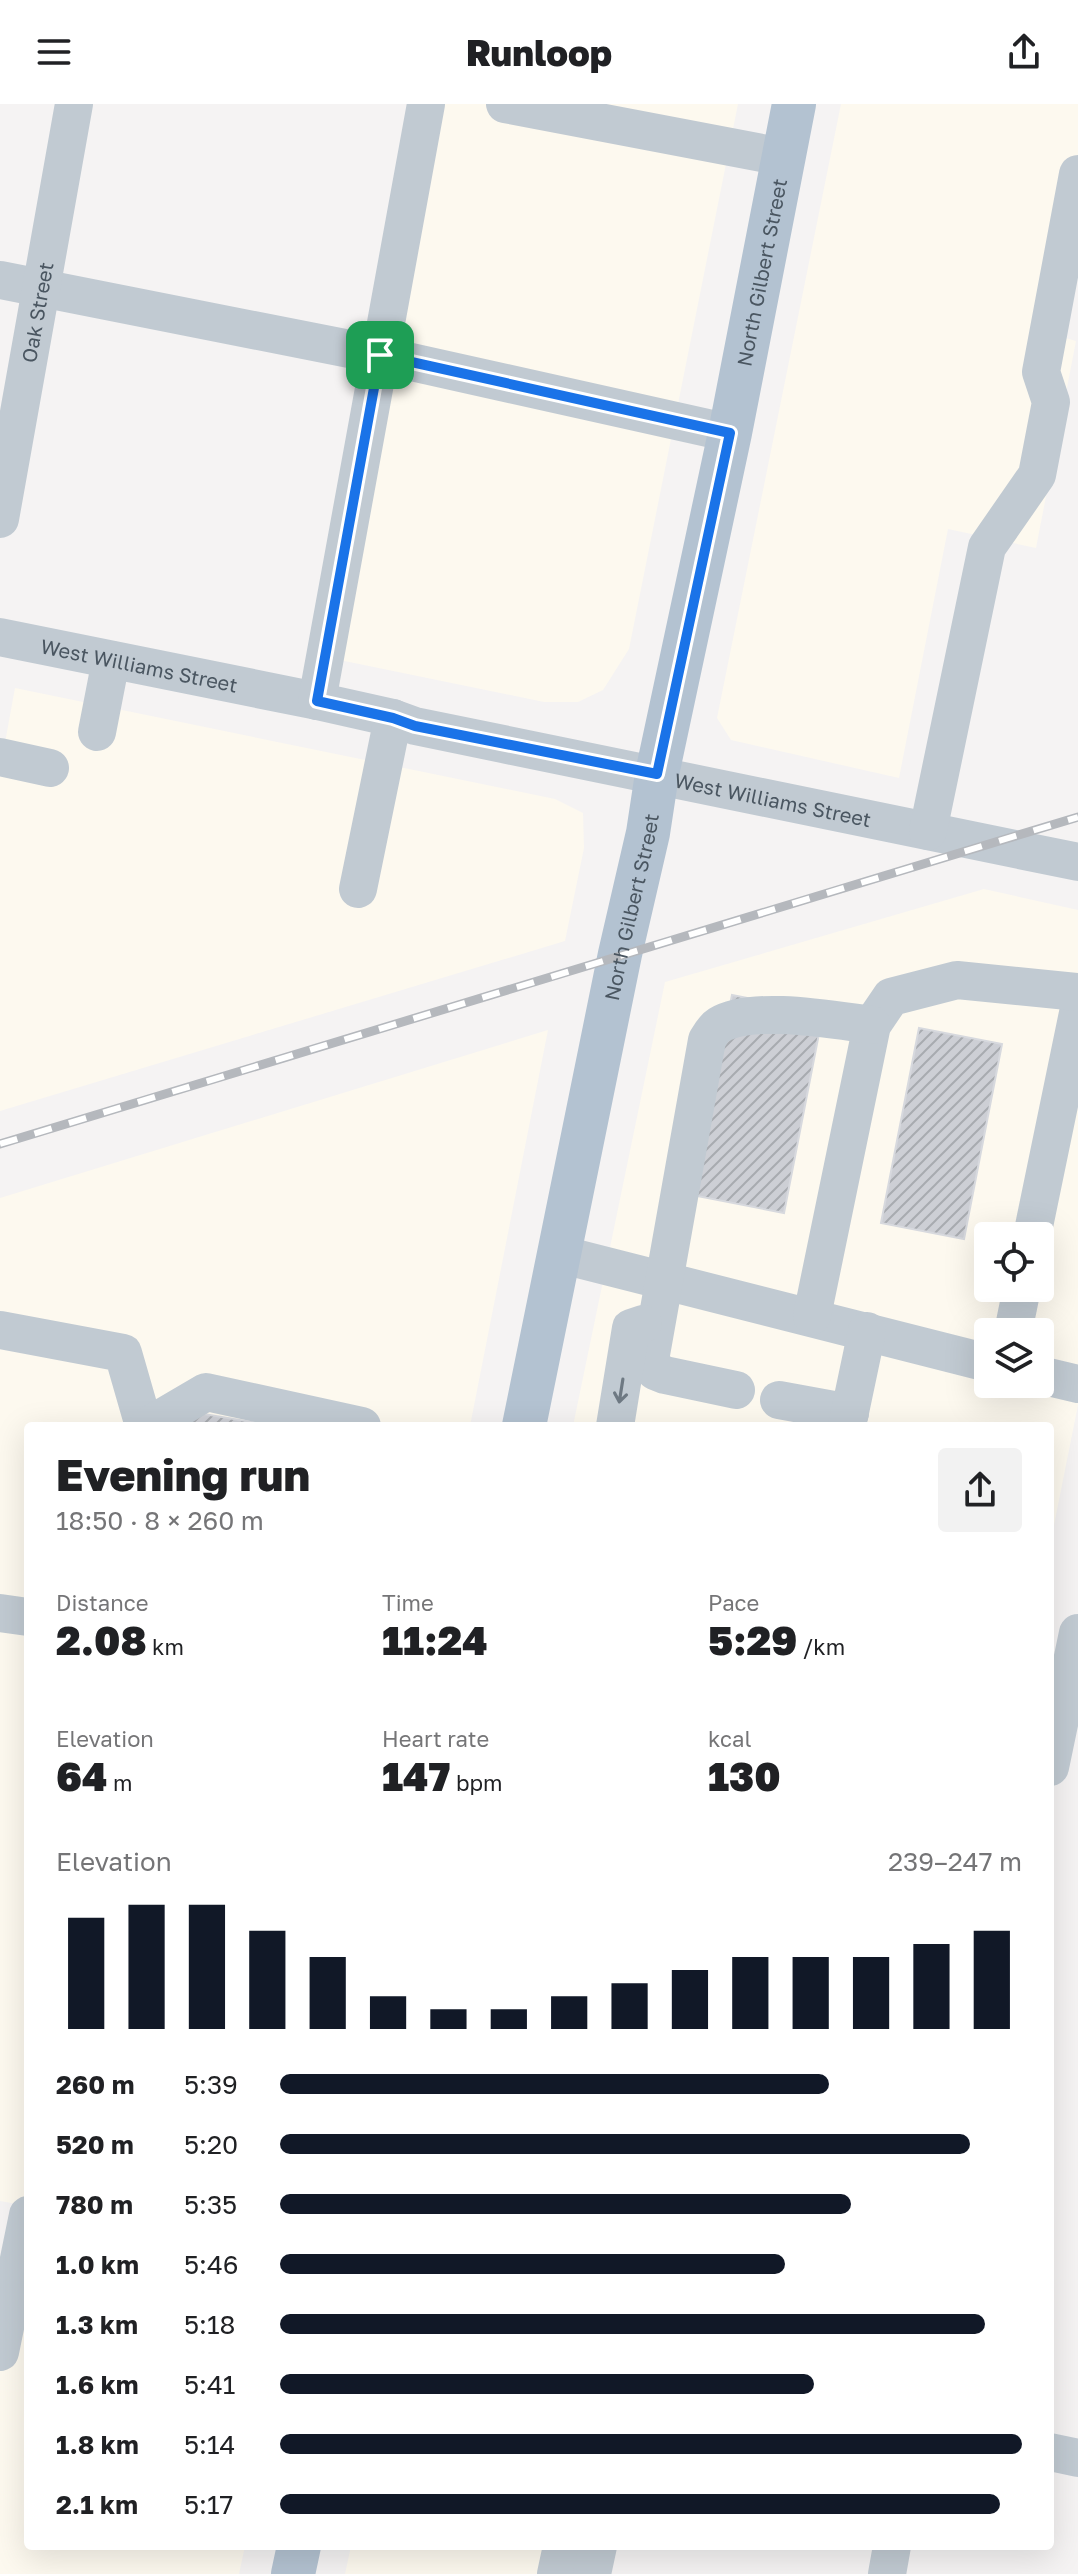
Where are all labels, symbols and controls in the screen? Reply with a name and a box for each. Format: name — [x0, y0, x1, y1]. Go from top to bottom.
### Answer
icon: menu — [32, 30, 76, 74]
icon: share — [1002, 30, 1046, 74]
text: Runloop — [466, 31, 612, 74]
street label: North Gilbert Street — [731, 176, 791, 368]
street label: Oak Street — [16, 260, 58, 364]
pin — [346, 321, 414, 389]
icon: arrive — [358, 333, 402, 377]
street label: West Williams Street — [39, 634, 240, 697]
street label: West Williams Street — [672, 768, 873, 831]
street label: North Gilbert Street — [599, 812, 663, 1003]
map controls — [974, 1222, 1054, 1398]
button: locate — [974, 1222, 1054, 1302]
button: layers — [974, 1318, 1054, 1398]
one-way arrow — [612, 1378, 627, 1403]
text: Evening run — [56, 1448, 310, 1501]
button: share — [938, 1448, 1022, 1532]
text: 18:50 · 8 × 260 m — [56, 1505, 264, 1536]
text: Distance — [56, 1589, 148, 1616]
text: Time — [382, 1589, 434, 1616]
text: Pace — [708, 1589, 759, 1616]
text: 2.08 — [56, 1616, 147, 1664]
text: 11:24 — [382, 1616, 488, 1664]
text: 5:29 — [708, 1616, 797, 1664]
text: km — [147, 1633, 184, 1660]
text: /km — [797, 1633, 845, 1660]
text: Elevation — [56, 1725, 154, 1752]
text: Heart rate — [382, 1725, 489, 1752]
text: kcal — [708, 1725, 751, 1752]
text: 64 — [56, 1752, 107, 1800]
text: 147 — [382, 1752, 450, 1800]
text: 130 — [708, 1752, 781, 1800]
text: m — [107, 1769, 132, 1796]
text: bpm — [450, 1769, 502, 1796]
text: Elevation — [56, 1846, 172, 1877]
text: 239–247 m — [888, 1846, 1022, 1877]
text: 260 m — [56, 2069, 135, 2100]
text: 5:39 — [184, 2069, 238, 2100]
text: 520 m — [56, 2129, 134, 2160]
text: 5:20 — [184, 2129, 238, 2160]
text: 780 m — [56, 2189, 133, 2220]
text: 5:35 — [184, 2189, 237, 2220]
text: 1.0 km — [56, 2249, 139, 2280]
text: 5:46 — [184, 2249, 238, 2280]
text: 1.3 km — [56, 2309, 138, 2340]
text: 5:18 — [184, 2309, 235, 2340]
text: 1.6 km — [56, 2369, 139, 2400]
text: 5:41 — [184, 2369, 235, 2400]
text: 1.8 km — [56, 2429, 139, 2460]
text: 5:14 — [184, 2429, 235, 2460]
text: 2.1 km — [56, 2489, 138, 2520]
text: 5:17 — [184, 2489, 233, 2520]

